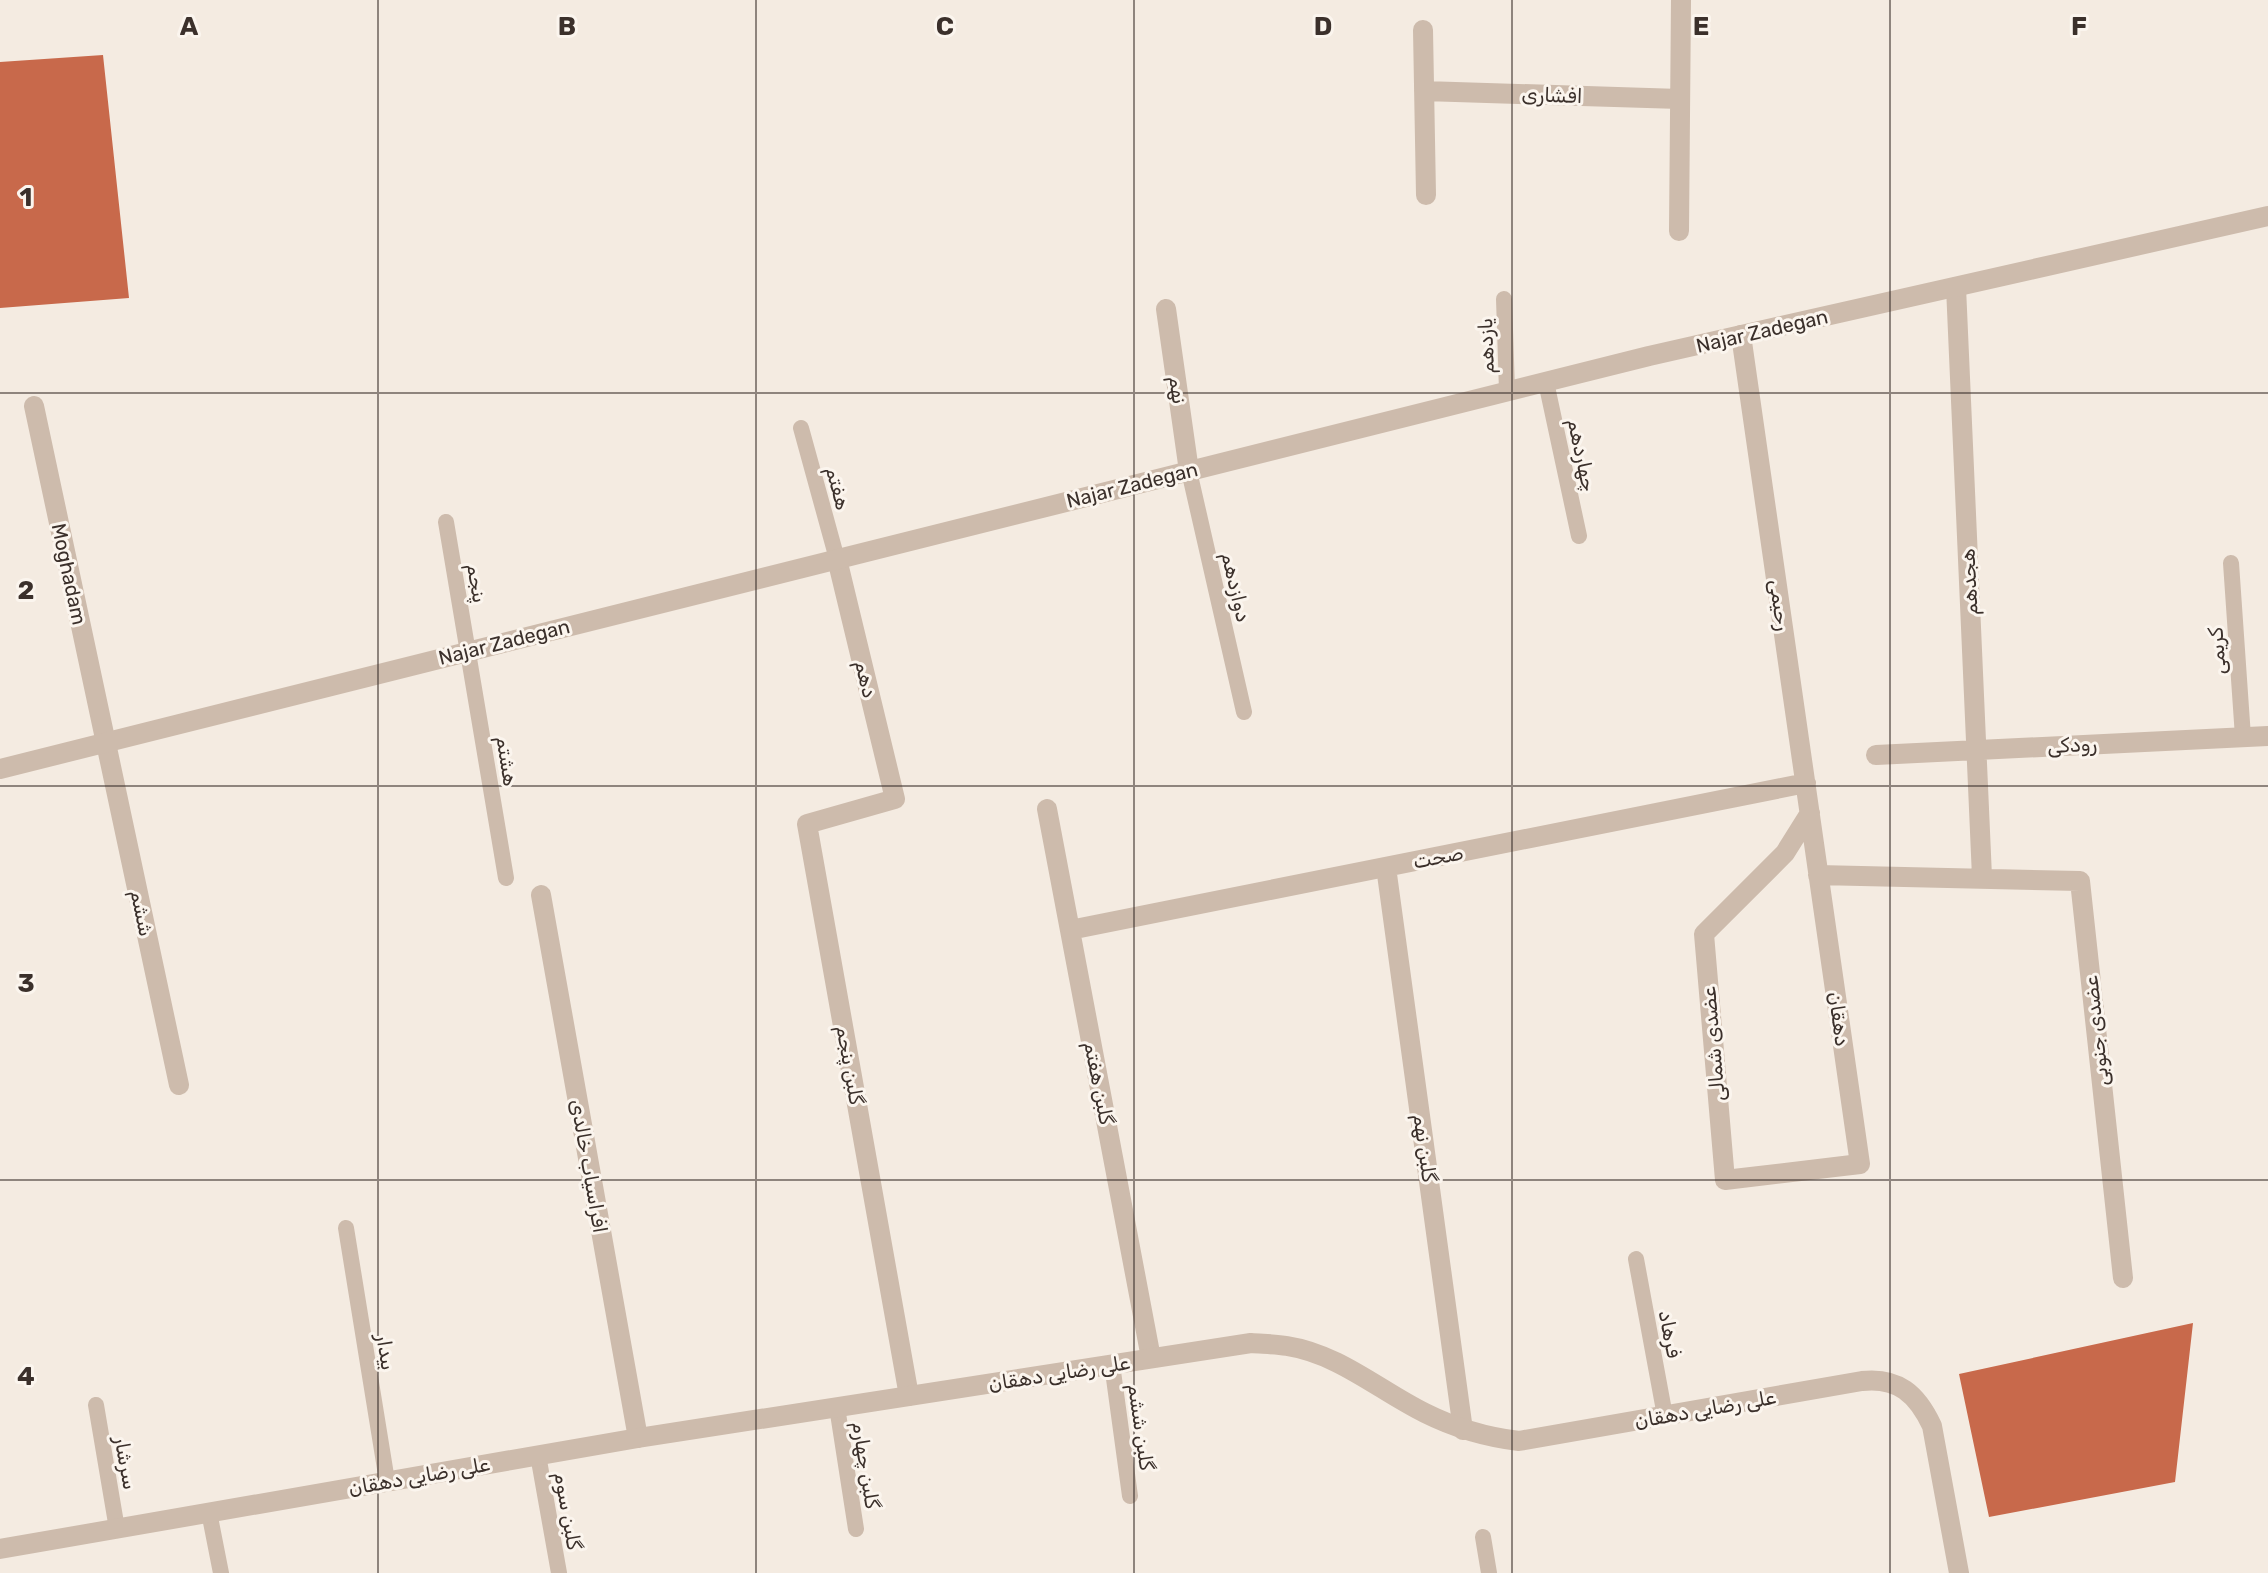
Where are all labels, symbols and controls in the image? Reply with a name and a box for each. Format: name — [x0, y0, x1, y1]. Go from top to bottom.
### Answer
text: A — [180, 11, 199, 42]
text: B — [558, 11, 576, 42]
text: C — [936, 11, 954, 42]
text: D — [1314, 11, 1332, 42]
text: E — [1693, 11, 1709, 42]
text: F — [2071, 11, 2087, 42]
street label: افشاری — [1521, 82, 1583, 108]
text: 1 — [20, 182, 32, 213]
street label: Najar Zadegan — [1694, 304, 1830, 358]
street label: یازدهم — [1473, 318, 1500, 374]
street label: نهم — [1163, 374, 1192, 406]
street label: چهاردهم — [1562, 416, 1601, 494]
street label: Najar Zadegan — [1064, 457, 1200, 513]
street label: هفتم — [820, 464, 855, 513]
street label: Moghadam — [47, 521, 91, 627]
street label: هجدهم — [1955, 548, 1984, 616]
street label: دوازدهم — [1215, 550, 1256, 624]
street label: پنجم — [460, 561, 492, 605]
text: 2 — [18, 575, 34, 606]
street label: رحیمی — [1764, 578, 1796, 632]
street label: Najar Zadegan — [436, 614, 572, 670]
street label: کریمی — [2203, 626, 2231, 676]
street label: دهم — [849, 658, 882, 700]
street label: رودکی — [2047, 732, 2097, 758]
street label: هشتم — [490, 734, 523, 788]
street label: صحت — [1411, 840, 1465, 874]
street label: ششم — [124, 888, 159, 939]
text: 3 — [17, 968, 35, 999]
street label: عضدی جنوبی — [2078, 974, 2114, 1087]
street label: عضدی شمالی — [1696, 985, 1730, 1102]
street label: دهقان — [1823, 990, 1855, 1048]
street label: گلبن پنجم — [829, 1024, 869, 1107]
street label: گلبن هفتم — [1078, 1039, 1119, 1127]
street label: افراسیاب خالدی — [565, 1097, 613, 1235]
street label: گلبن نهم — [1407, 1112, 1442, 1184]
street label: فرهاد — [1654, 1308, 1686, 1360]
street label: بیدار — [371, 1331, 401, 1372]
street label: علی رضایی دهقان — [987, 1350, 1132, 1396]
text: 4 — [17, 1361, 35, 1392]
street label: گلبن ششم — [1122, 1382, 1159, 1472]
street label: علی رضایی دهقان — [1633, 1385, 1778, 1433]
street label: گلبن چهارم — [845, 1420, 885, 1511]
street label: سرشار — [109, 1434, 142, 1491]
street label: علی رضایی دهقان — [347, 1452, 492, 1500]
street label: گلبن سوم — [547, 1470, 587, 1552]

